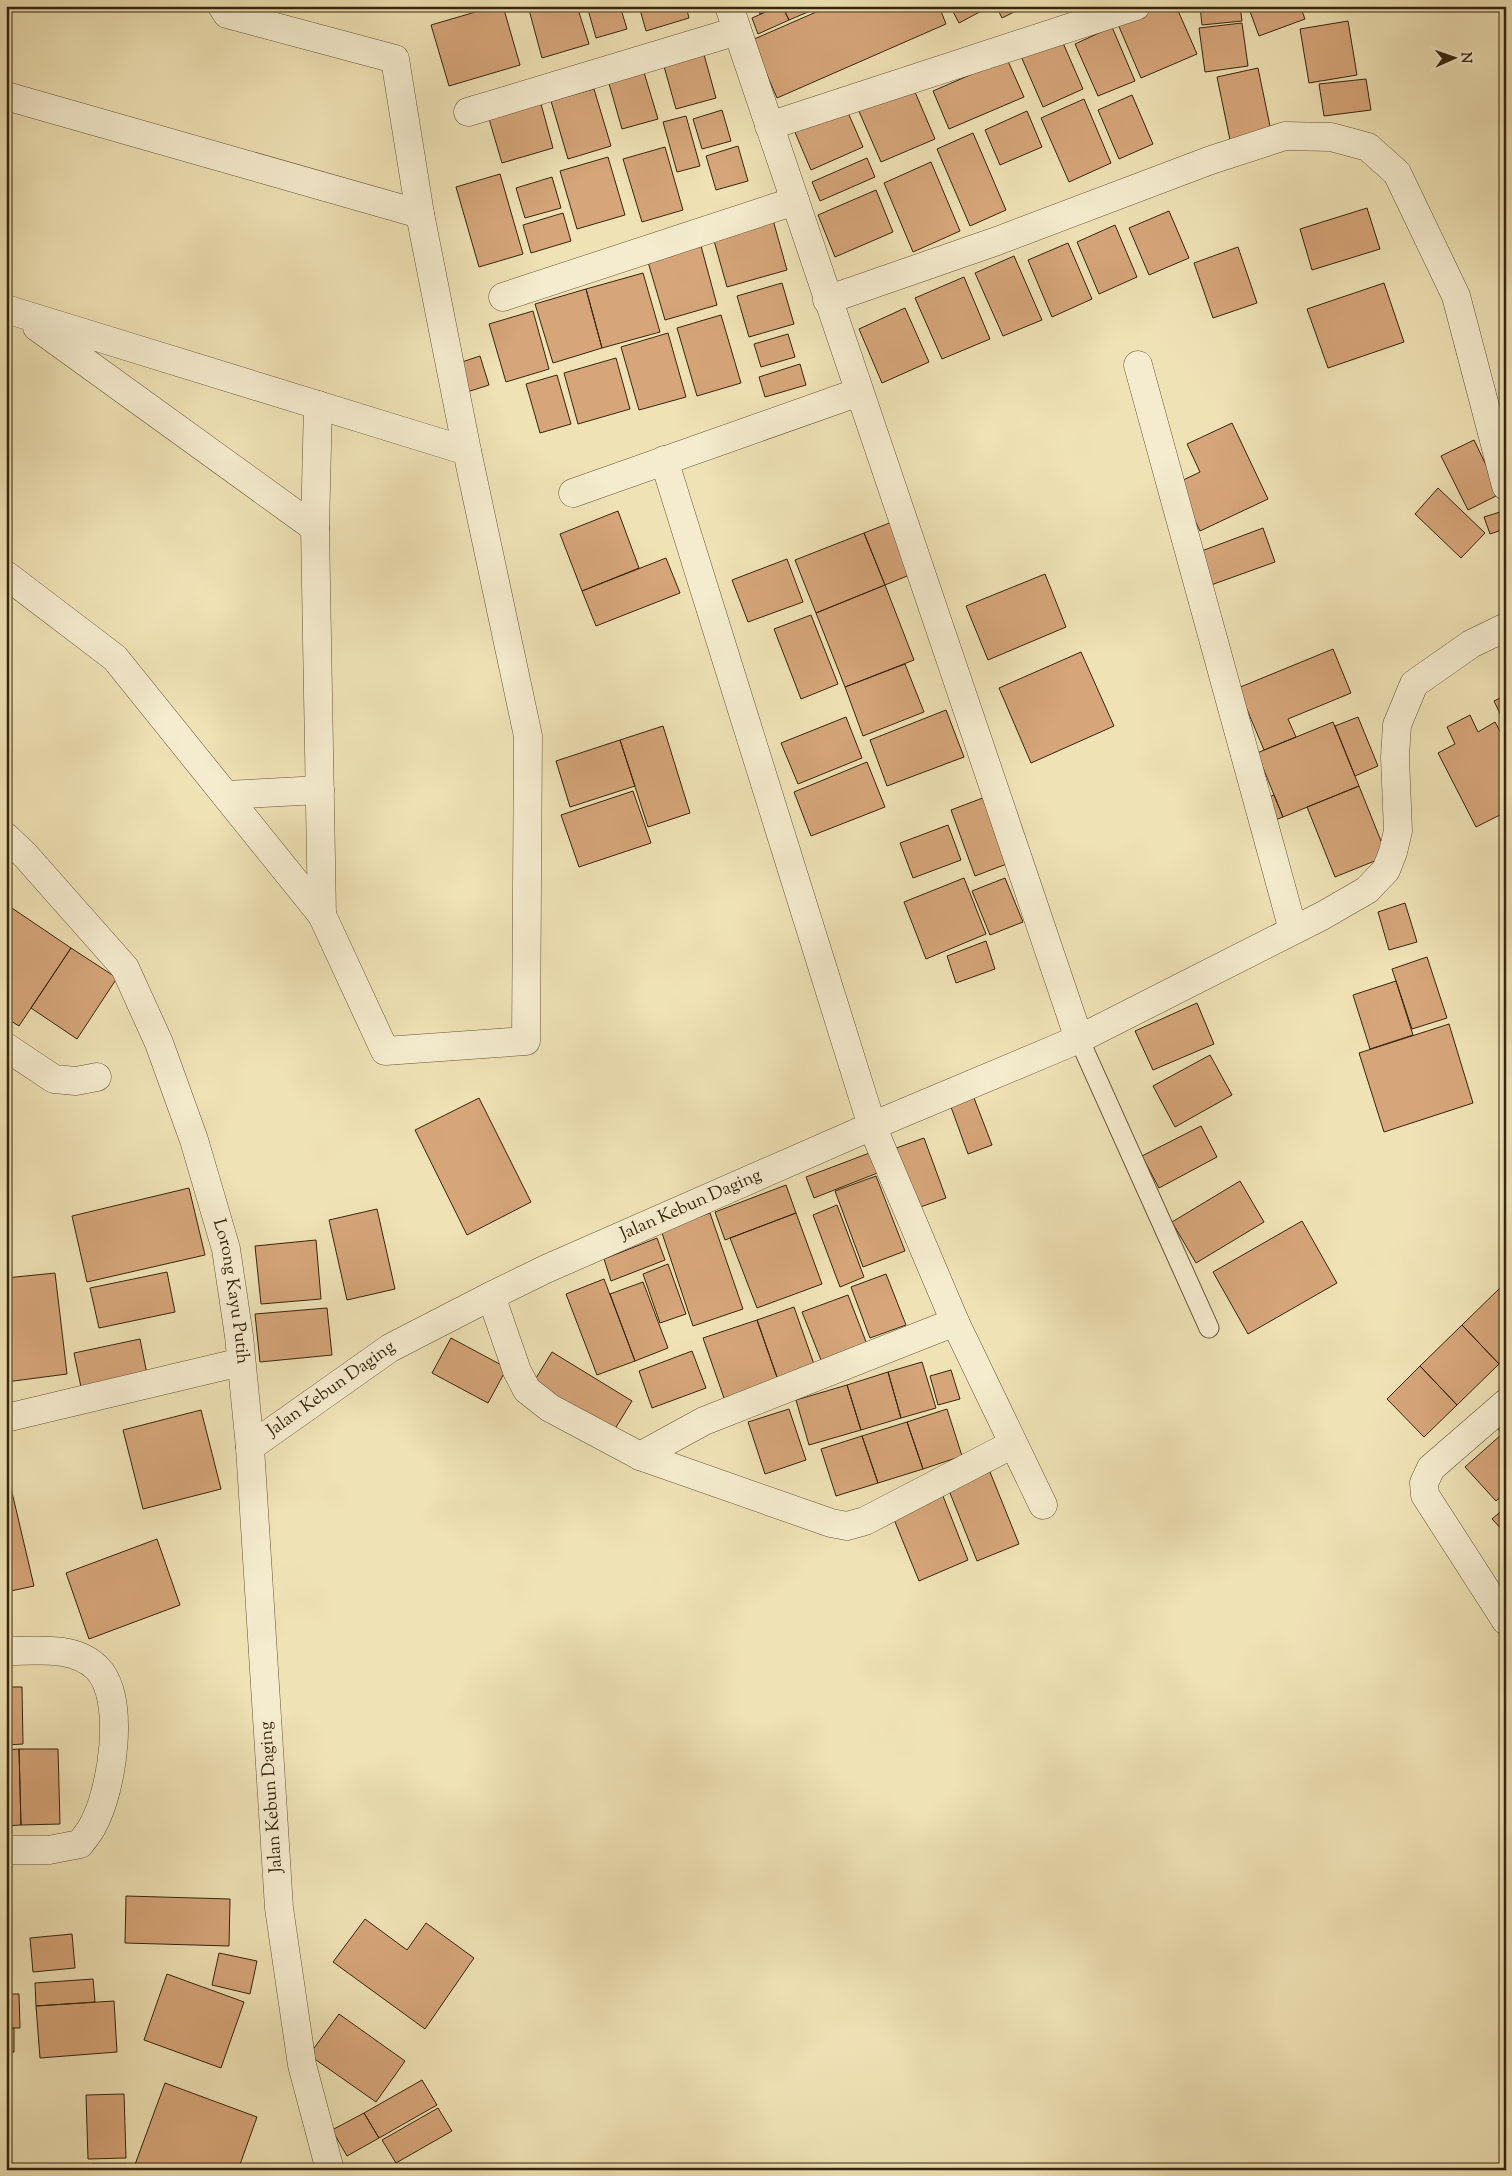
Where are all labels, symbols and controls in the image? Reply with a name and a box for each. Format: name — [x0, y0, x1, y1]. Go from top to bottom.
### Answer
north arrow — [1430, 32, 1480, 82]
text: N — [1455, 52, 1475, 64]
street label: Jalan Kebun Daging — [615, 1163, 766, 1248]
street label: Lorong Kayu Putih — [205, 1216, 255, 1366]
street label: Jalan Kebun Daging — [261, 1335, 401, 1445]
street label: Jalan Kebun Daging — [254, 1720, 290, 1875]

